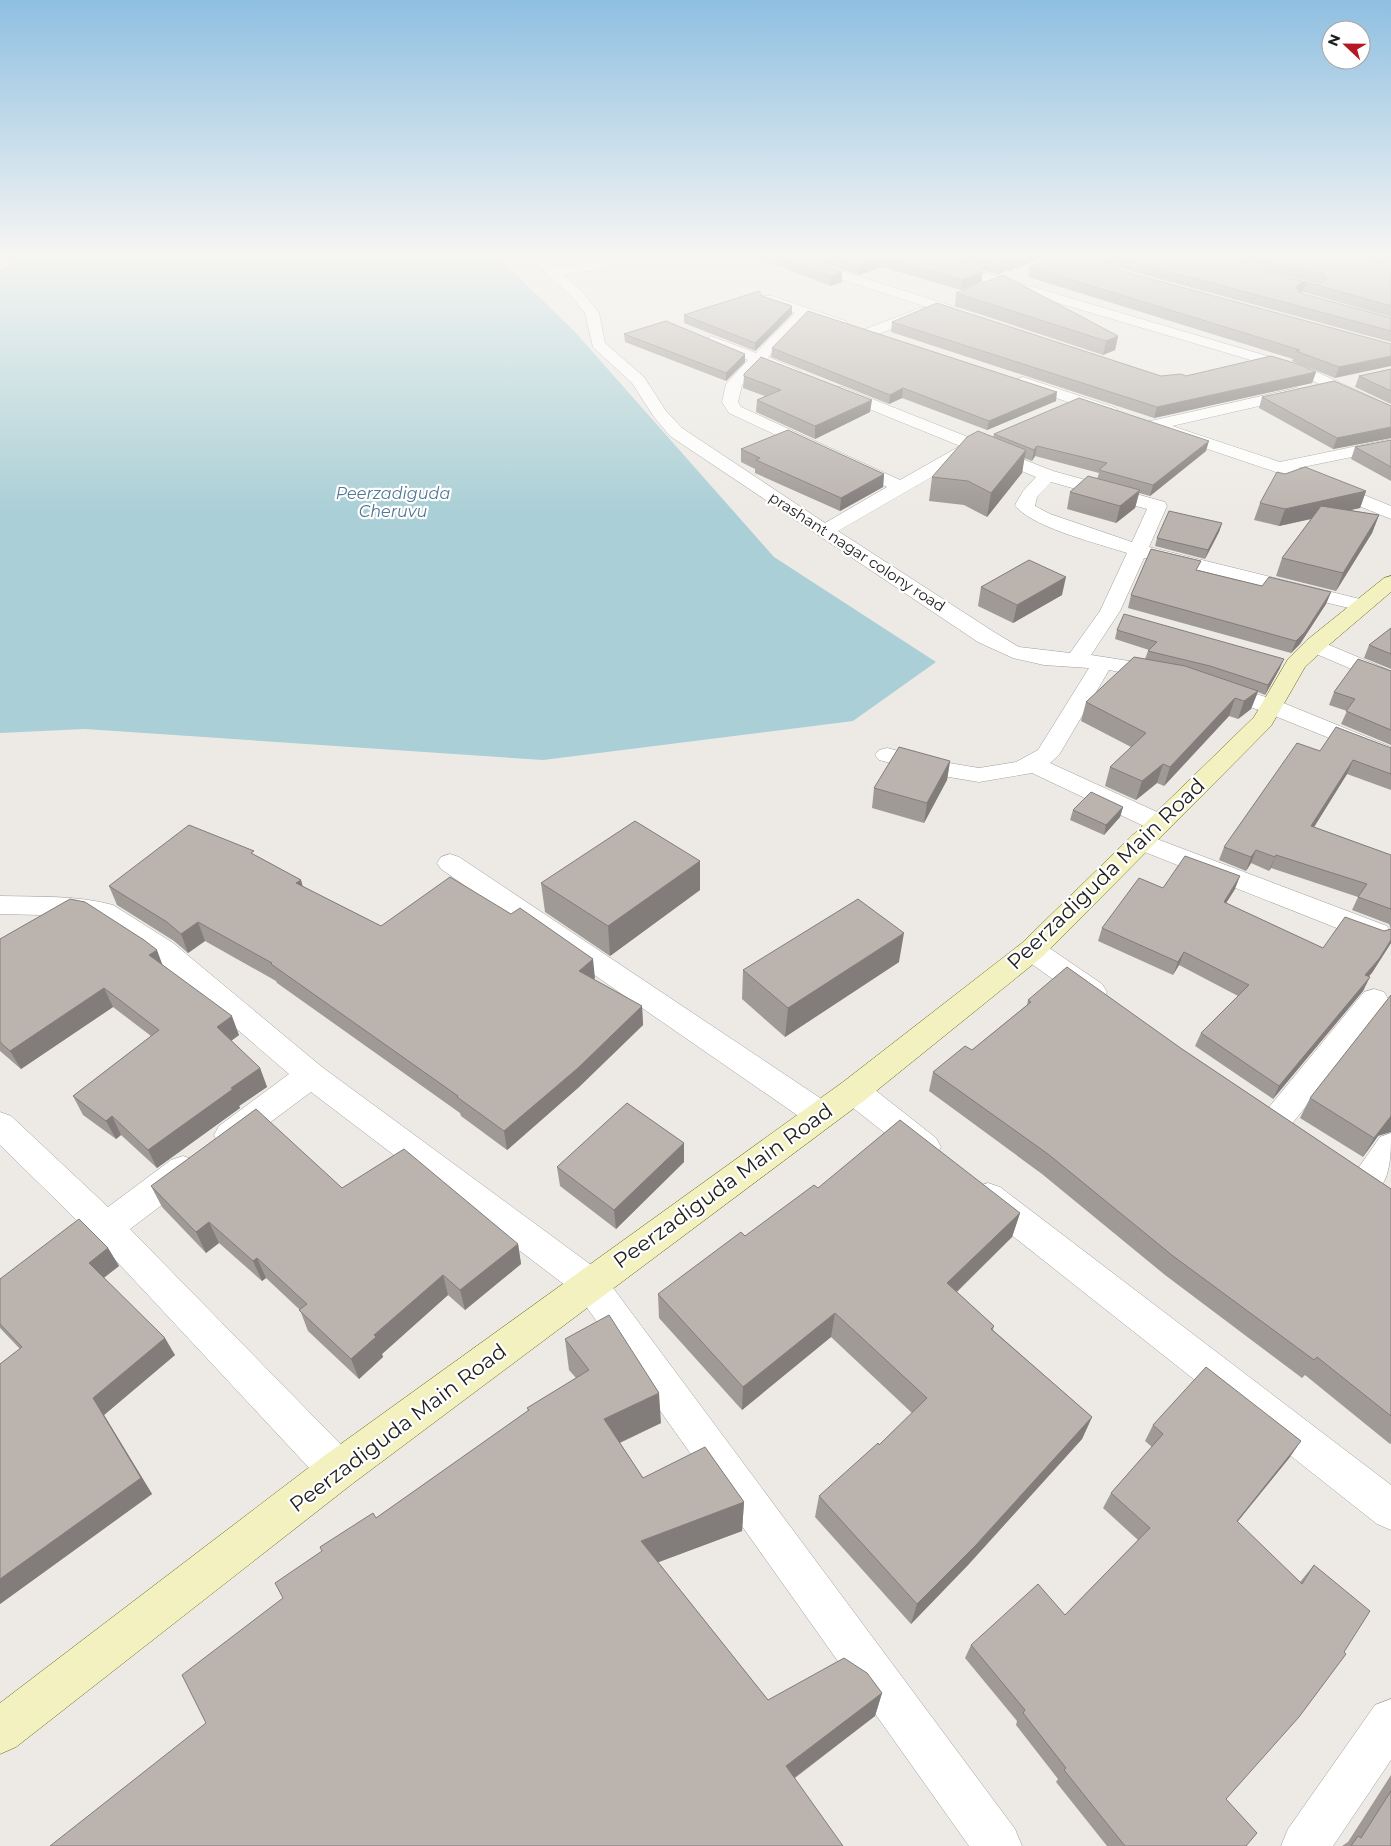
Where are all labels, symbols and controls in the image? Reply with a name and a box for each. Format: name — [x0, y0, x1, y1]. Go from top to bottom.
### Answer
north arrow — [1321, 20, 1371, 70]
text: N — [1323, 32, 1344, 49]
water label: Peerzadiguda Cheruvu — [336, 484, 450, 521]
street label: prashant nagar colony road — [766, 487, 949, 616]
street label: Peerzadiguda Main Road — [1002, 773, 1210, 975]
street label: Peerzadiguda Main Road — [608, 1098, 837, 1274]
street label: Peerzadiguda Main Road — [284, 1338, 511, 1517]

